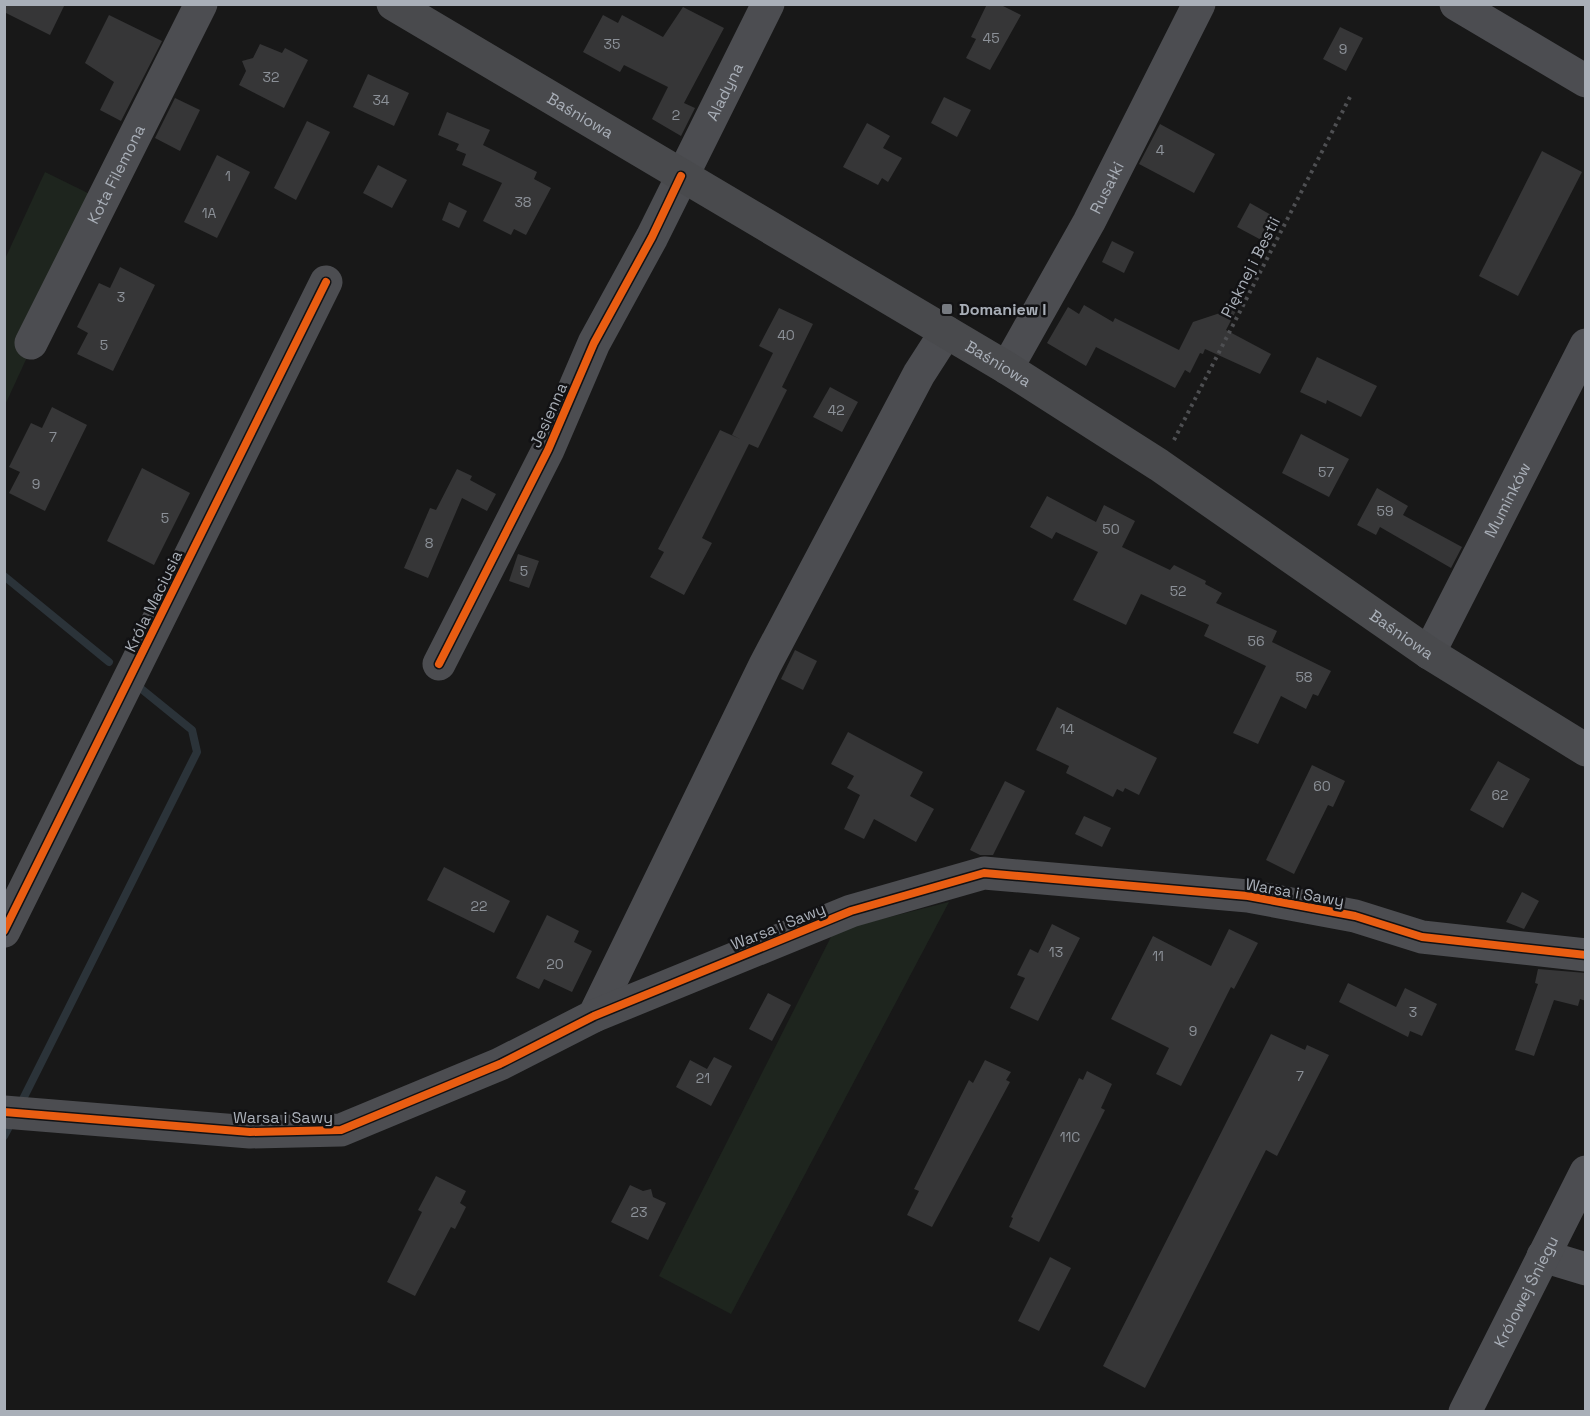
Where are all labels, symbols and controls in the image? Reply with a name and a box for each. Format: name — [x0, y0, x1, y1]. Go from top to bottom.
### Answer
house number: 45 — [982, 29, 1000, 47]
house number: 35 — [604, 35, 620, 53]
house number: 9 — [1339, 40, 1347, 58]
street label: Aladyna — [702, 59, 748, 124]
house number: 32 — [263, 68, 279, 86]
street label: Baśniowa — [543, 88, 617, 143]
house number: 34 — [372, 91, 390, 109]
house number: 2 — [672, 106, 680, 124]
street label: Kota Filemona — [83, 121, 150, 227]
house number: 4 — [1156, 141, 1165, 159]
street label: Rusałki — [1085, 158, 1129, 217]
house number: 1 — [225, 167, 231, 185]
house number: 38 — [514, 193, 532, 211]
house number: 1A — [202, 204, 217, 222]
street label: Pięknej i Bestii — [1216, 213, 1285, 321]
house number: 3 — [117, 288, 125, 306]
place label: Domaniew I — [959, 299, 1047, 320]
marker: Domaniew I — [940, 302, 954, 316]
house number: 40 — [777, 326, 795, 344]
house number: 5 — [100, 336, 108, 354]
street label: Baśniowa — [961, 336, 1035, 392]
street label: Jesienna — [525, 379, 572, 451]
house number: 42 — [827, 401, 845, 419]
house number: 7 — [49, 428, 57, 446]
street label: Muminków — [1480, 459, 1536, 541]
house number: 57 — [1318, 463, 1334, 481]
house number: 9 — [32, 475, 40, 493]
house number: 59 — [1377, 502, 1393, 520]
house number: 5 — [161, 509, 169, 527]
house number: 50 — [1102, 520, 1120, 538]
house number: 8 — [425, 534, 434, 552]
street label: Króla Maciusia — [120, 547, 187, 655]
house number: 5 — [520, 562, 528, 580]
house number: 52 — [1170, 582, 1186, 600]
street label: Baśniowa — [1365, 605, 1438, 664]
house number: 56 — [1248, 632, 1264, 650]
house number: 58 — [1295, 668, 1313, 686]
house number: 14 — [1060, 720, 1075, 738]
house number: 60 — [1313, 777, 1331, 795]
house number: 62 — [1492, 786, 1508, 804]
street label: Warsa i Sawy — [1244, 873, 1346, 912]
house number: 22 — [471, 897, 487, 915]
street label: Warsa i Sawy — [728, 898, 829, 955]
house number: 13 — [1049, 943, 1063, 961]
house number: 11 — [1152, 947, 1164, 965]
house number: 20 — [546, 955, 564, 973]
house number: 3 — [1409, 1003, 1417, 1021]
house number: 9 — [1189, 1022, 1197, 1040]
house number: 7 — [1296, 1067, 1304, 1085]
house number: 21 — [696, 1069, 710, 1087]
street label: Warsa i Sawy — [233, 1107, 333, 1128]
house number: 11C — [1060, 1128, 1080, 1146]
house number: 23 — [631, 1203, 647, 1221]
street label: Królowej Śniegu — [1489, 1232, 1563, 1351]

